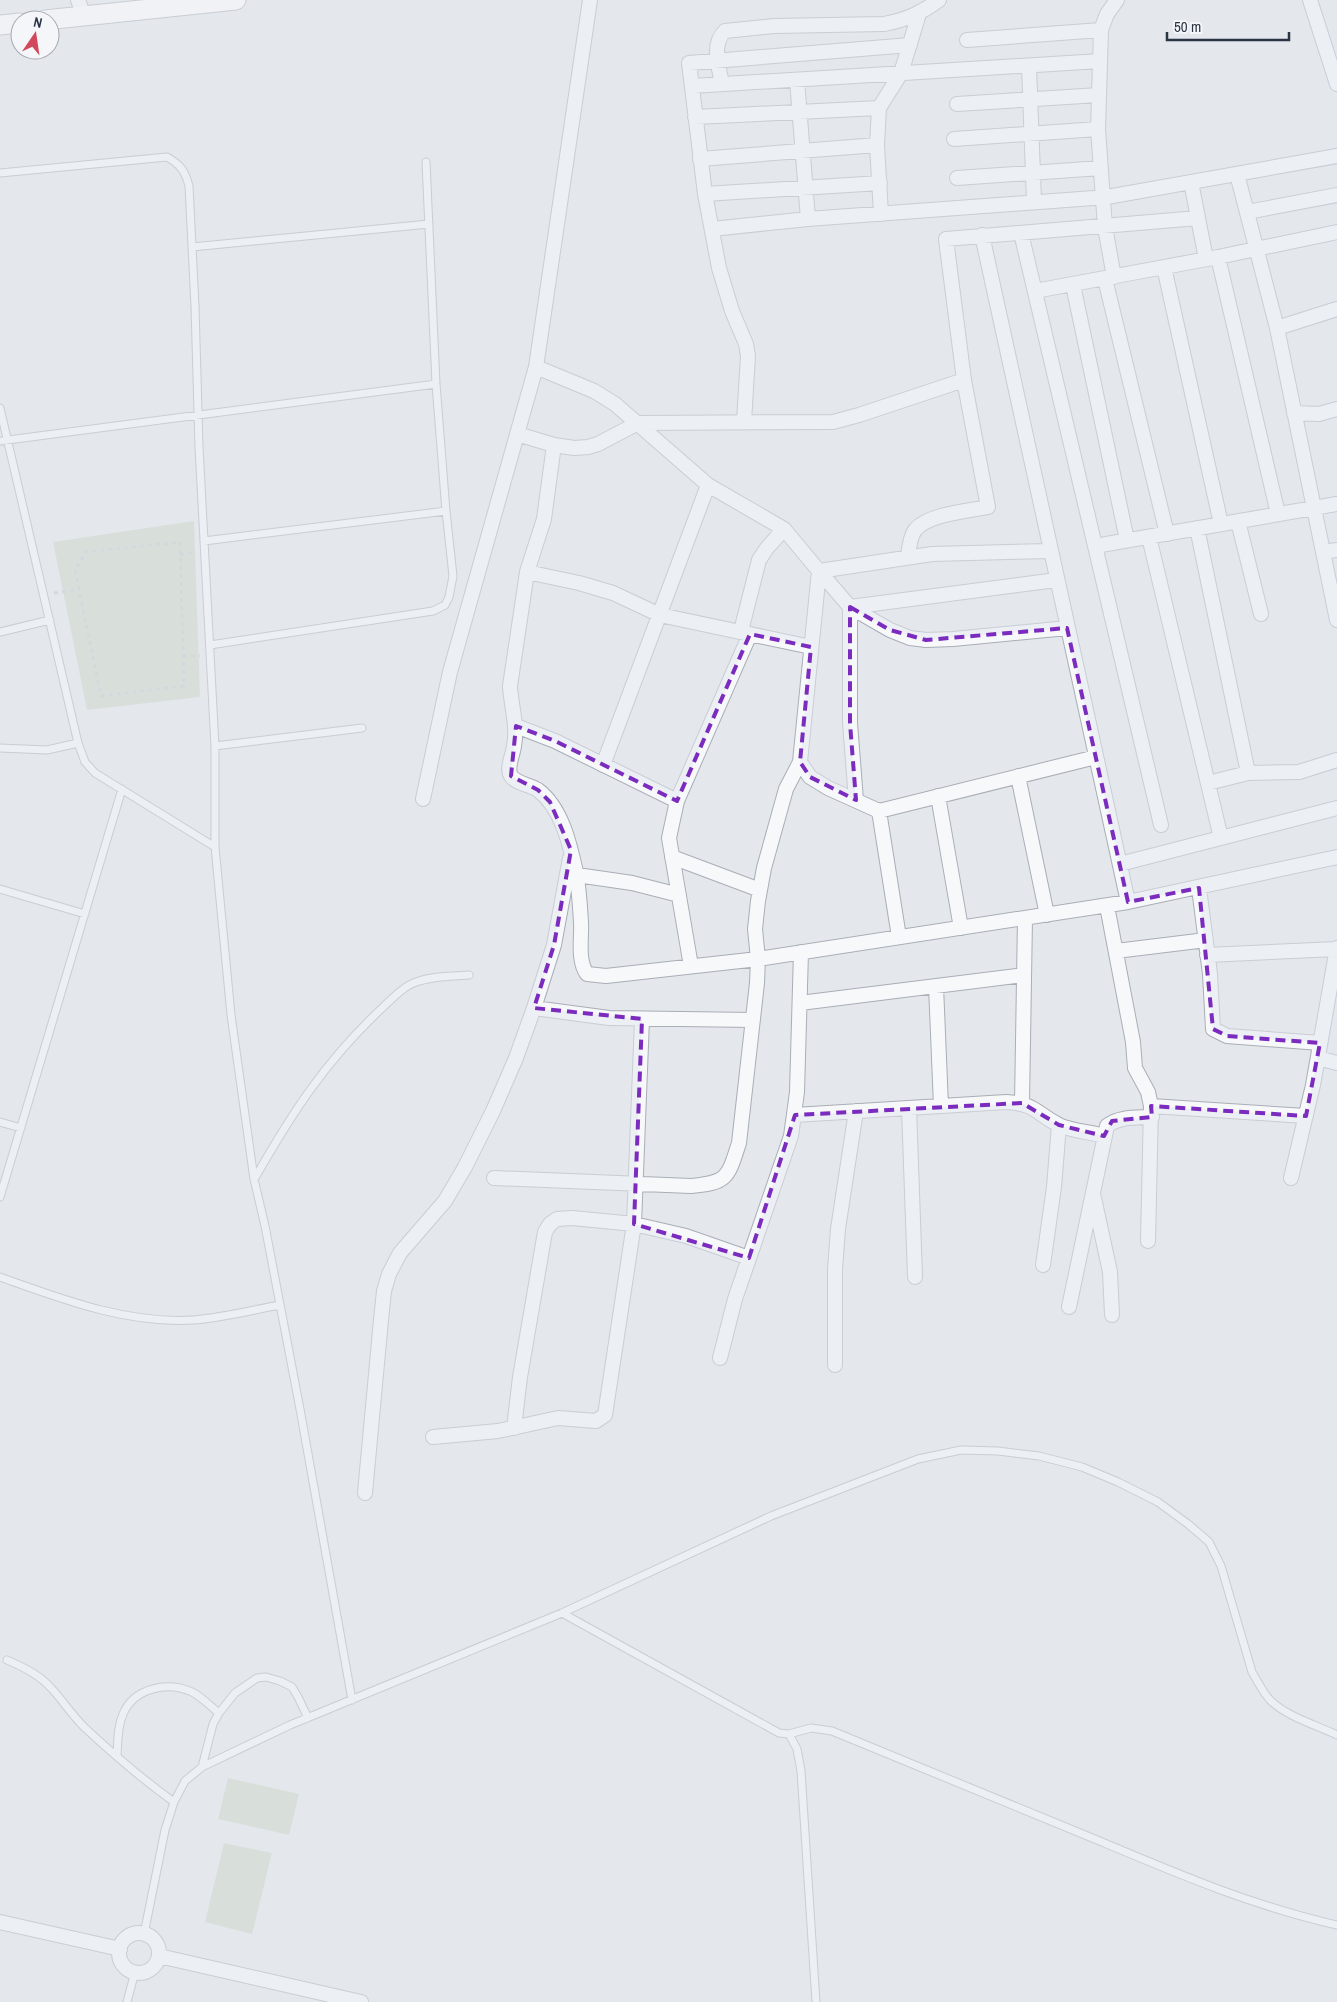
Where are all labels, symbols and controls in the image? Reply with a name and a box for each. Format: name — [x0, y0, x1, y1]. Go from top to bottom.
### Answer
north arrow — [10, 10, 60, 60]
scale bar — [1167, 10, 1290, 42]
text: N — [32, 13, 44, 32]
text: 50 m — [1174, 16, 1201, 37]

